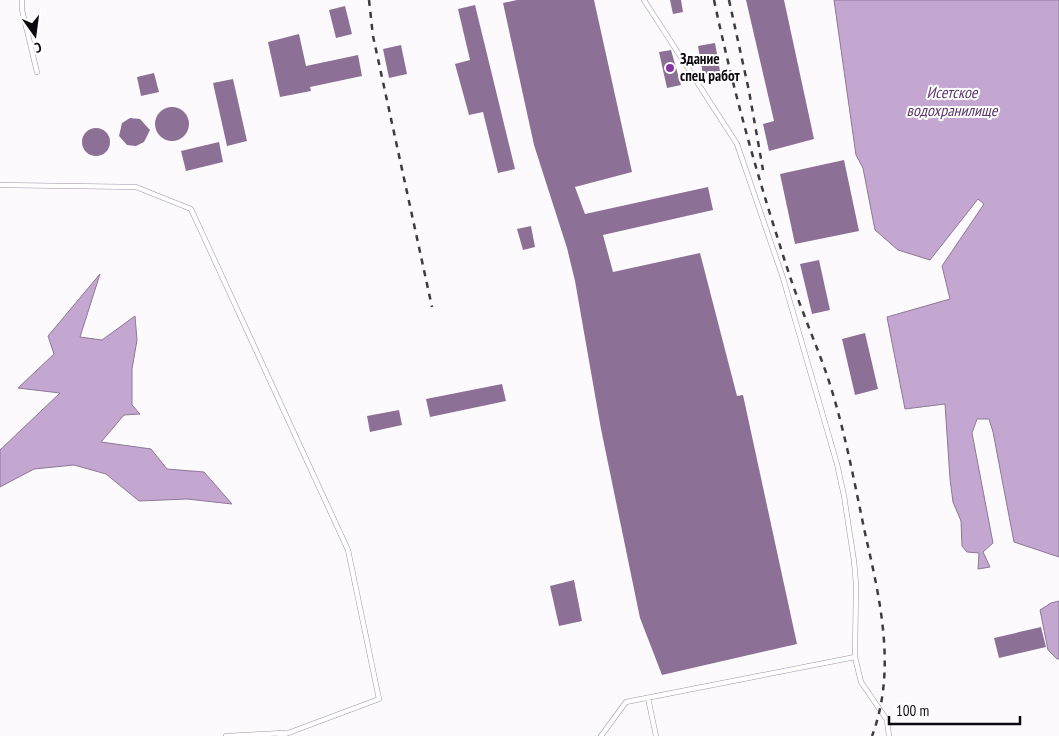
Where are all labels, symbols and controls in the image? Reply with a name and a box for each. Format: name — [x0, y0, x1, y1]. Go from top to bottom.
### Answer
north arrow — [10, 10, 60, 60]
text: С — [32, 38, 43, 57]
place label: Здание спец работ — [680, 49, 740, 85]
marker: Здание спец работ — [664, 62, 676, 74]
water label: Исетское водохранилище — [907, 82, 999, 120]
scale bar — [889, 694, 1020, 726]
text: 100 m — [896, 701, 929, 720]

